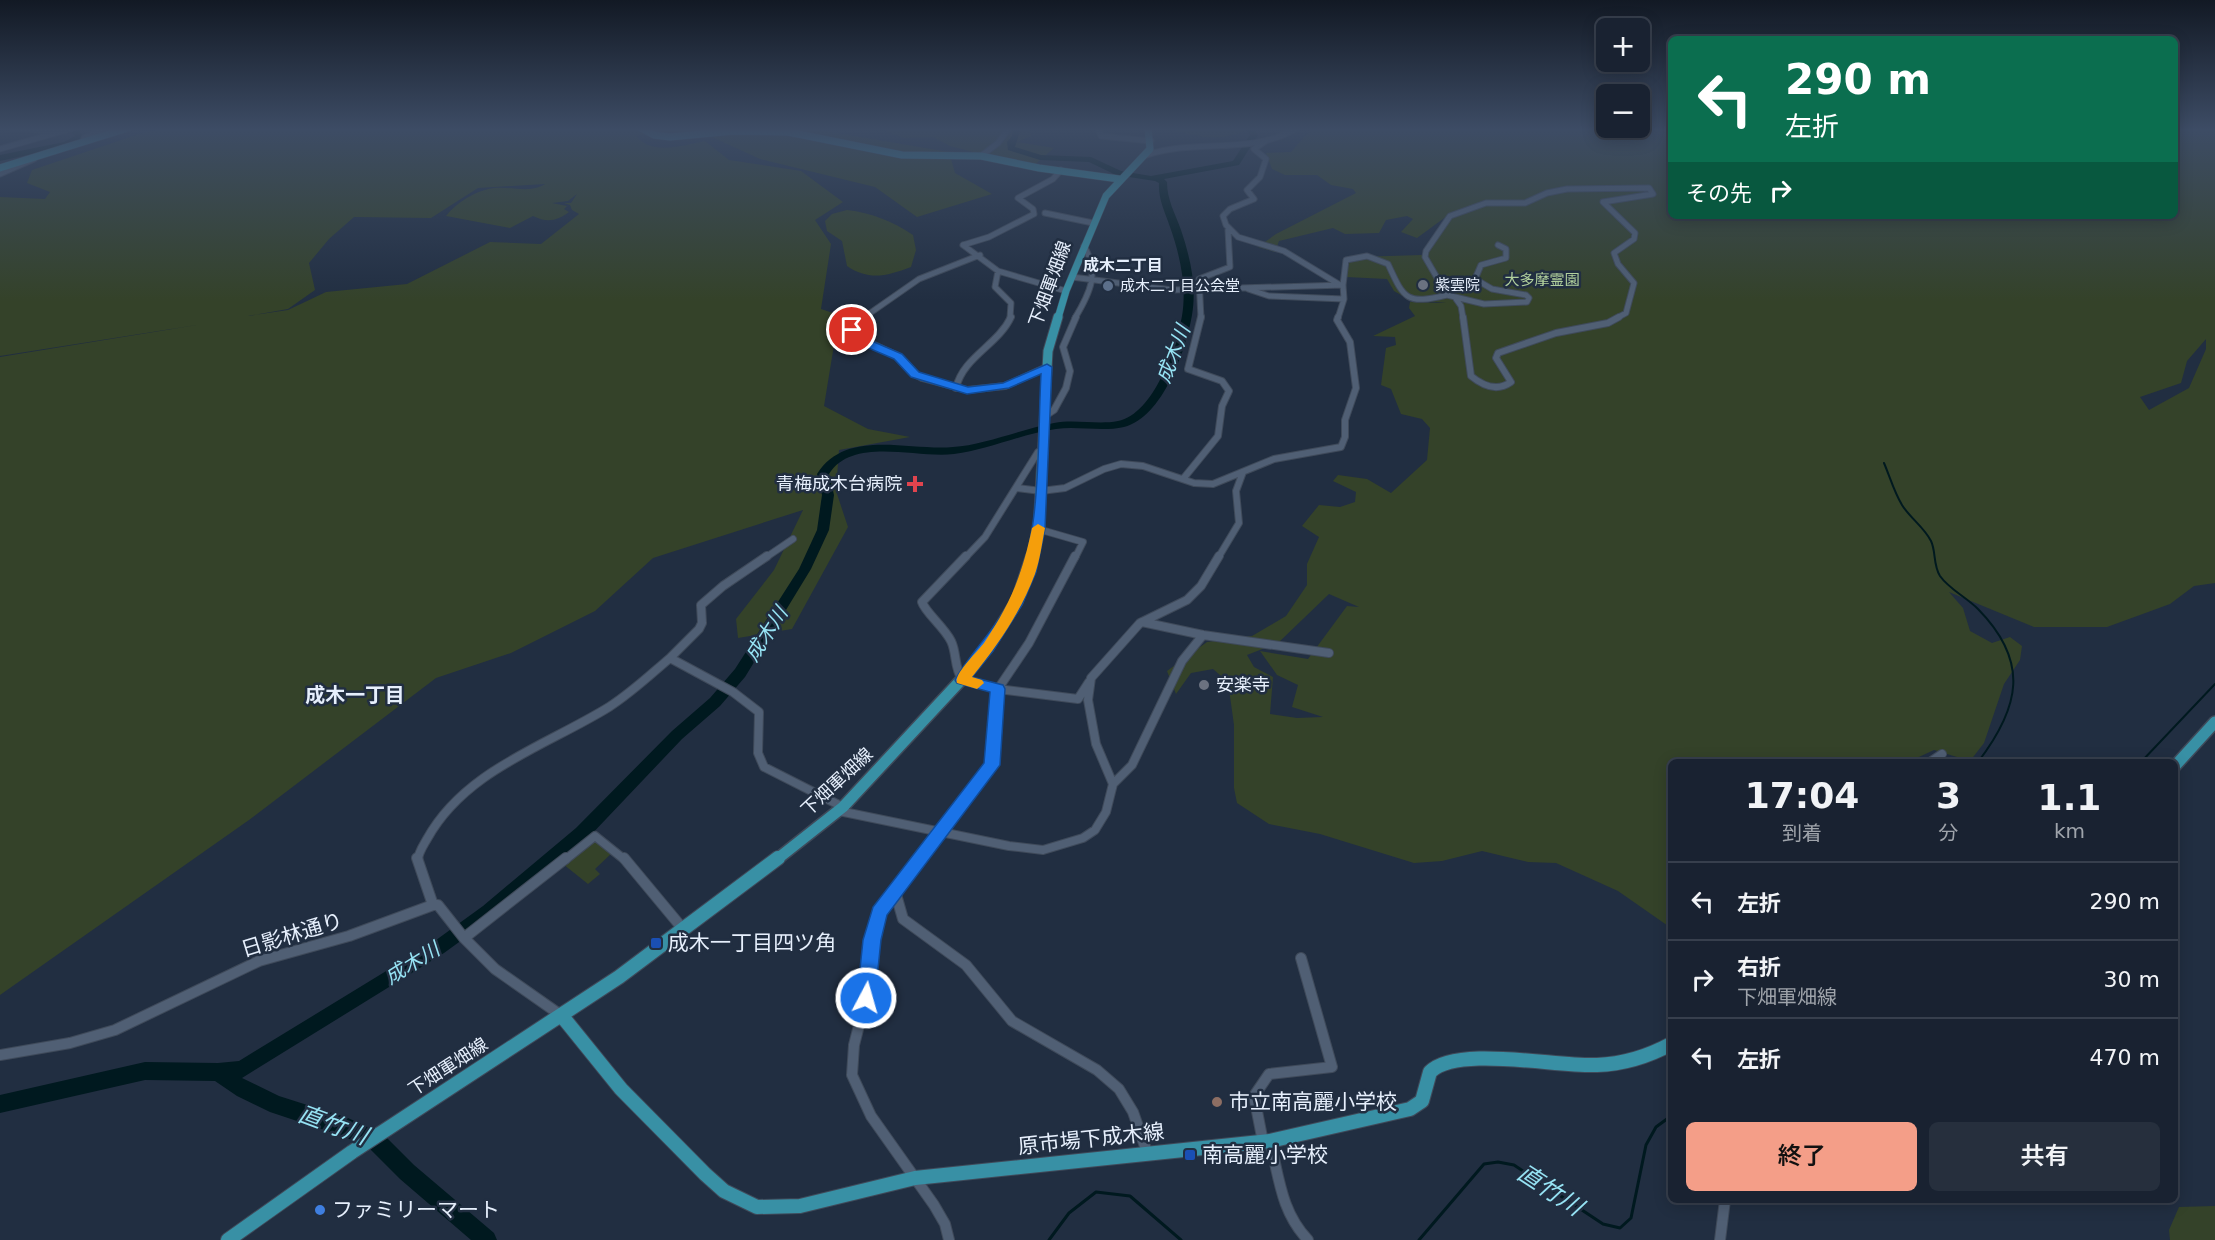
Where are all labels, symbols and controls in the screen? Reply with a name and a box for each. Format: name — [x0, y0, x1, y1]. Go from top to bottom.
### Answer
map controls — [1596, 18, 1650, 138]
button: + — [1596, 18, 1650, 72]
text: 290 m — [1785, 55, 1931, 104]
icon: left — [1686, 60, 1764, 138]
button: − — [1596, 84, 1650, 138]
text: 左折 — [1785, 111, 1839, 142]
icon: right — [1764, 174, 1797, 207]
text: その先 — [1686, 181, 1752, 206]
street label: 下畑軍畑線 — [1024, 238, 1075, 330]
district label: 成木二丁目 — [1083, 256, 1163, 275]
park label: 大多摩霊園 — [1504, 271, 1580, 289]
place label: 紫雲院 — [1435, 276, 1480, 294]
place label: 成木二丁目公会堂 — [1120, 277, 1240, 295]
marker: 紫雲院 — [1416, 278, 1430, 292]
marker: 成木二丁目公会堂 — [1101, 279, 1115, 293]
pin — [826, 304, 877, 355]
icon: arrive — [835, 313, 868, 346]
water label: 成木川 — [1151, 320, 1196, 386]
place label: 青梅成木台病院 — [776, 473, 902, 494]
marker: 青梅成木台病院 — [906, 475, 924, 493]
water label: 成木川 — [740, 601, 793, 666]
place label: 安楽寺 — [1216, 674, 1270, 695]
marker: 安楽寺 — [1197, 678, 1211, 692]
district label: 成木一丁目 — [305, 683, 405, 707]
street label: 下畑軍畑線 — [797, 743, 877, 820]
text: 17:04 — [1745, 775, 1859, 816]
text: 3 — [1936, 775, 1961, 816]
text: 1.1 — [2038, 777, 2101, 818]
text: km — [2054, 819, 2085, 843]
text: 到着 — [1782, 821, 1822, 845]
text: 分 — [1938, 821, 1958, 845]
icon: left — [1686, 885, 1719, 918]
text: 290 m — [2090, 889, 2160, 914]
text: 左折 — [1737, 891, 1781, 916]
street label: 日影林通り — [238, 908, 346, 962]
place label: 成木一丁目四ツ角 — [668, 931, 836, 955]
water label: 成木川 — [380, 936, 445, 989]
marker: 成木一丁目四ツ角 — [649, 936, 663, 950]
text: 右折 — [1737, 955, 1781, 980]
icon: right — [1686, 963, 1719, 996]
position arrow — [834, 966, 898, 1030]
text: 30 m — [2104, 967, 2160, 992]
text: 下畑軍畑線 — [1737, 985, 1837, 1009]
street label: 下畑軍畑線 — [404, 1033, 491, 1100]
icon: left — [1686, 1041, 1719, 1074]
text: 470 m — [2090, 1045, 2160, 1070]
text: 左折 — [1737, 1047, 1781, 1072]
place label: 市立南高麗小学校 — [1229, 1090, 1397, 1114]
marker: 市立南高麗小学校 — [1210, 1095, 1224, 1109]
water label: 直竹川 — [294, 1100, 374, 1151]
street label: 原市場下成木線 — [1017, 1119, 1165, 1159]
button: 終了 — [1686, 1122, 1917, 1191]
button: 共有 — [1929, 1122, 2160, 1191]
place label: 南高麗小学校 — [1202, 1143, 1328, 1167]
marker: 南高麗小学校 — [1183, 1148, 1197, 1162]
water label: 直竹川 — [1512, 1159, 1590, 1223]
place label: ファミリーマート — [332, 1198, 500, 1222]
marker: ファミリーマート — [313, 1203, 327, 1217]

